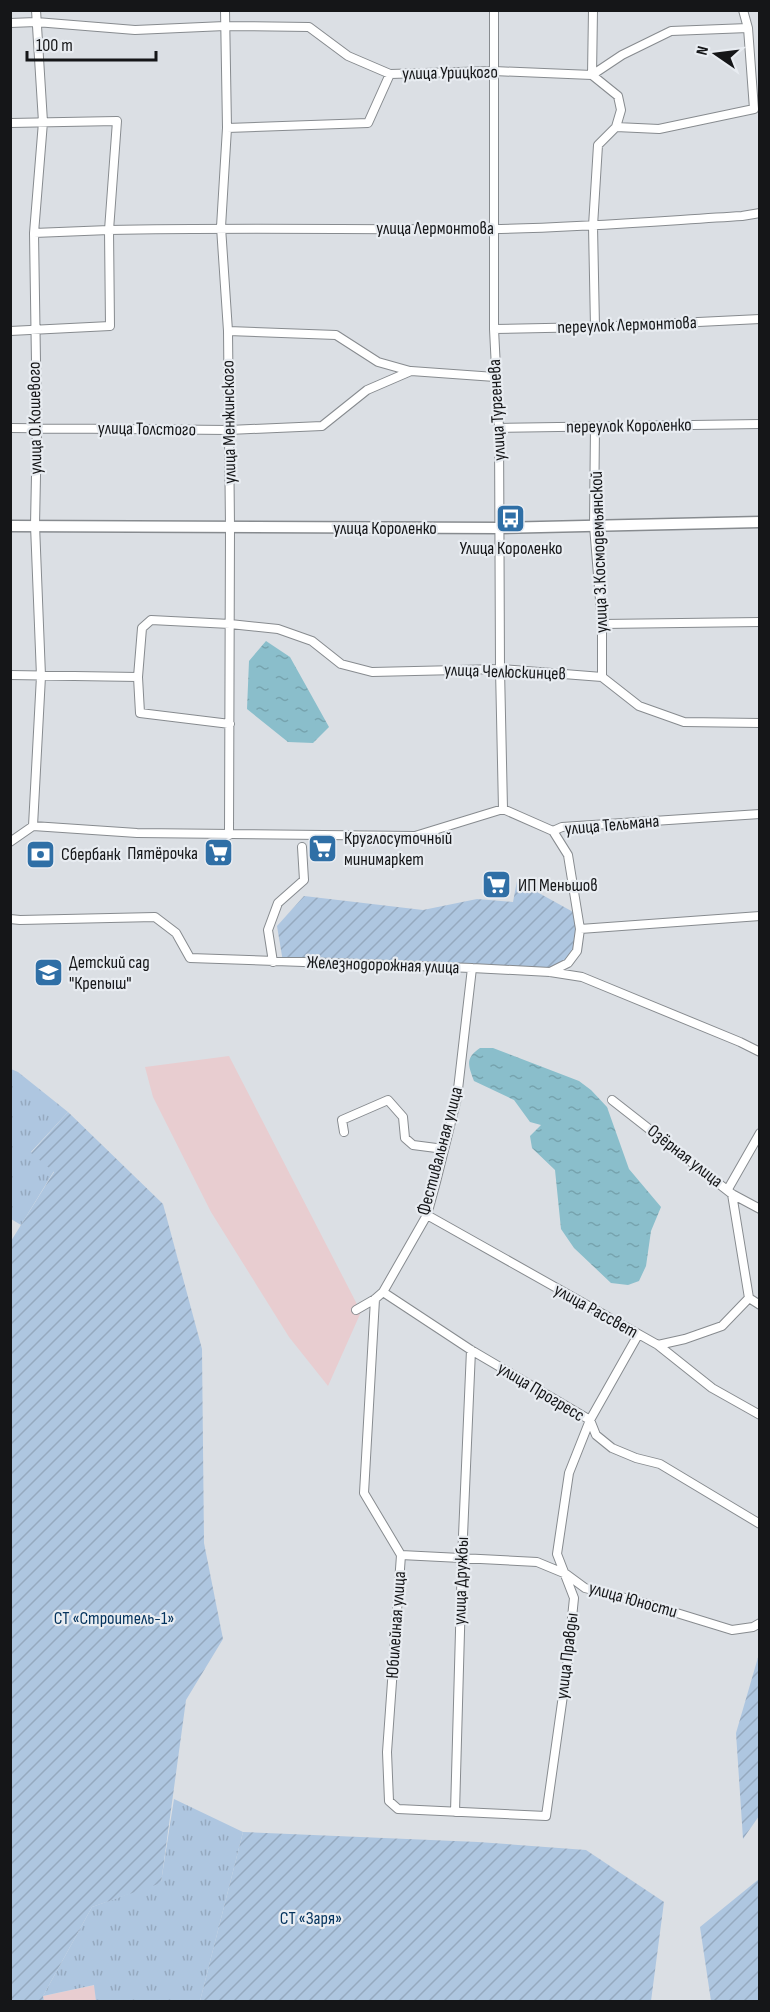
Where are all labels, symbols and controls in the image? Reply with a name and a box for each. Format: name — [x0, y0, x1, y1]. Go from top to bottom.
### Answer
scale bar — [27, 24, 156, 62]
north arrow — [686, 24, 746, 84]
text: 100 m — [36, 35, 73, 56]
text: N — [693, 44, 713, 57]
street label: улица Урицкого — [402, 62, 498, 84]
street label: улица Лермонтова — [376, 218, 494, 239]
street label: переулок Лермонтова — [557, 312, 697, 338]
street label: улица Тургенева — [484, 359, 510, 461]
street label: улица Менжинского — [217, 360, 241, 484]
street label: улица О.Кошевого — [24, 361, 46, 475]
street label: переулок Короленко — [566, 414, 692, 438]
street label: улица Толстого — [98, 418, 196, 440]
street label: улица З.Космодемьянской — [586, 471, 612, 633]
bus stop icon: Улица Короленко — [495, 503, 527, 535]
street label: улица Короленко — [333, 518, 437, 539]
place label: Улица Короленко — [459, 538, 563, 559]
street label: улица Челюскинцев — [444, 659, 566, 685]
street label: улица Тельмана — [564, 810, 660, 840]
place label: Круглосуточный минимаркет — [344, 828, 452, 870]
supermarket icon: Круглосуточный минимаркет — [307, 832, 339, 864]
supermarket icon: Пятёрочка — [203, 837, 235, 869]
bank icon: Сбербанк — [24, 838, 56, 870]
place label: Пятёрочка — [127, 843, 198, 864]
place label: Сбербанк — [61, 844, 121, 865]
supermarket icon: ИП Меньшов — [481, 869, 513, 901]
place label: ИП Меньшов — [518, 875, 598, 896]
place label: Детский сад "Крепыш" — [69, 952, 150, 994]
street label: Железнодорожная улица — [306, 952, 460, 978]
school or university icon: Детский сад "Крепыш" — [32, 956, 64, 988]
street label: Фестивальная улица — [413, 1084, 467, 1217]
street label: Озёрная улица — [643, 1120, 727, 1192]
street label: улица Рассвет — [550, 1279, 642, 1343]
street label: улица Прогресс — [494, 1358, 588, 1426]
street label: улица Дружбы — [449, 1536, 473, 1626]
street label: Юбилейная улица — [382, 1571, 410, 1679]
street label: улица Юности — [586, 1577, 680, 1623]
park label: СТ «Строитель-1» — [54, 1608, 174, 1629]
street label: улица Правды — [551, 1612, 583, 1700]
park label: СТ «Заря» — [280, 1908, 342, 1929]

